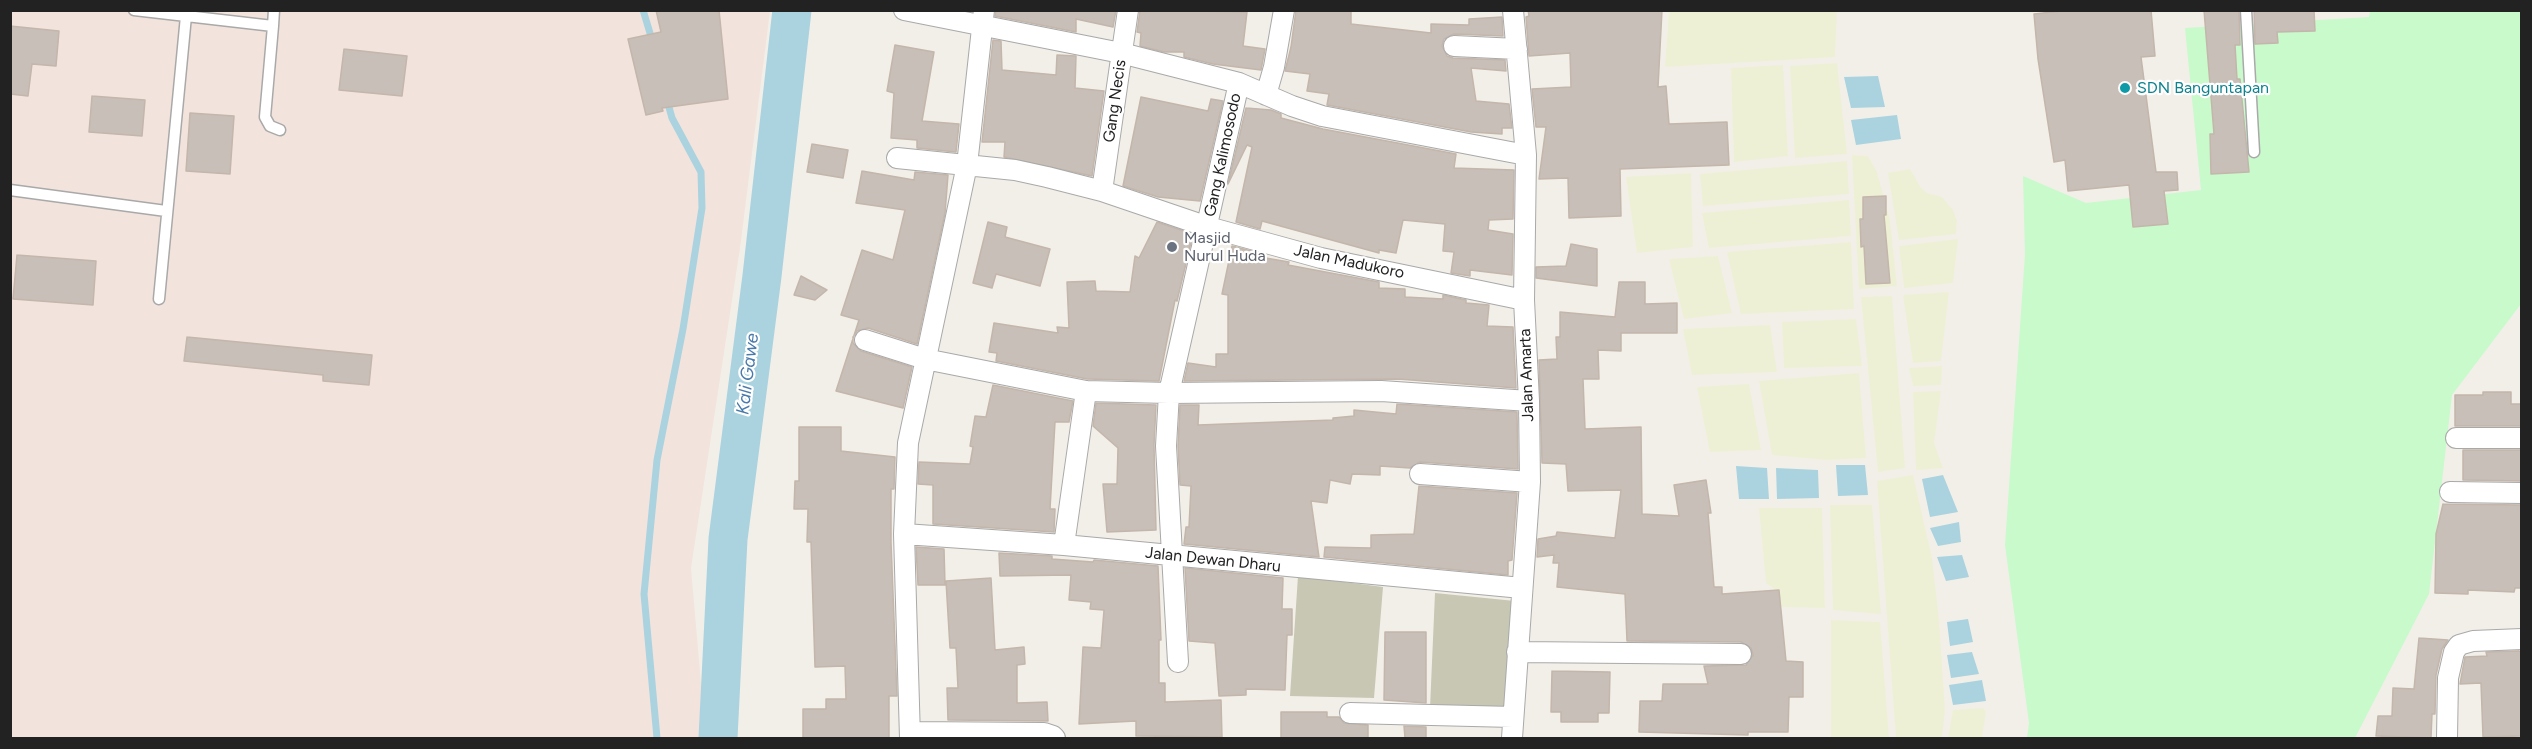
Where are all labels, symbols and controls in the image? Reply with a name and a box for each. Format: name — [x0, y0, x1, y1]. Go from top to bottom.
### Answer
street label: Gang Necis — [1100, 58, 1130, 144]
place label: SDN Banguntapan — [2137, 78, 2269, 98]
marker: SDN Banguntapan — [2118, 81, 2132, 95]
street label: Gang Kalimosodo — [1201, 91, 1245, 219]
place label: Masjid Nurul Huda — [1184, 228, 1266, 266]
marker: Masjid Nurul Huda — [1165, 240, 1179, 254]
street label: Jalan Madukoro — [1292, 241, 1406, 283]
street label: Jalan Amarta — [1516, 328, 1538, 422]
water label: Kali Gawe — [732, 332, 764, 416]
street label: Jalan Dewan Dharu — [1144, 543, 1282, 577]

